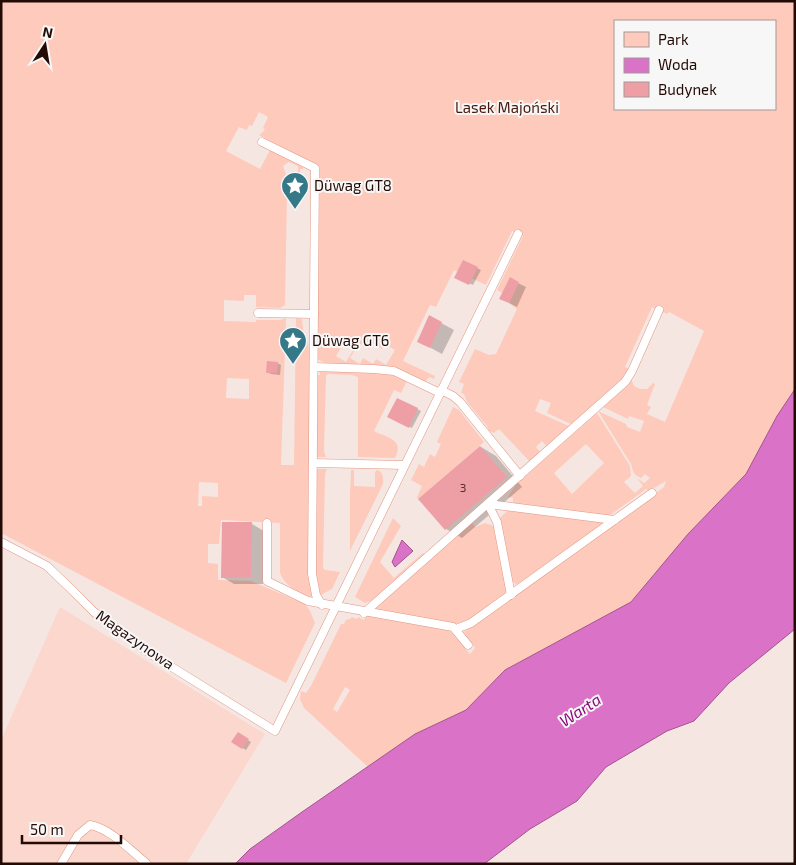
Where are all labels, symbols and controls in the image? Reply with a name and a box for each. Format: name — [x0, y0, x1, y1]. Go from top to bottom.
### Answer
north arrow — [20, 20, 70, 70]
legend — [614, 20, 776, 110]
text: N — [41, 22, 55, 41]
text: Park — [658, 30, 689, 48]
text: Woda — [658, 55, 697, 73]
text: Budynek — [658, 80, 717, 98]
park label: Lasek Majoński — [455, 98, 559, 117]
place icon: Düwag GT8 — [280, 171, 310, 210]
place label: Düwag GT8 — [314, 176, 392, 194]
place icon: Düwag GT6 — [278, 326, 308, 365]
place label: Düwag GT6 — [312, 331, 389, 349]
house number: 3 — [460, 480, 466, 494]
street label: Magazynowa — [93, 606, 178, 673]
water label: Warta — [555, 689, 604, 730]
scale bar — [22, 812, 121, 844]
text: 50 m — [30, 820, 64, 838]

